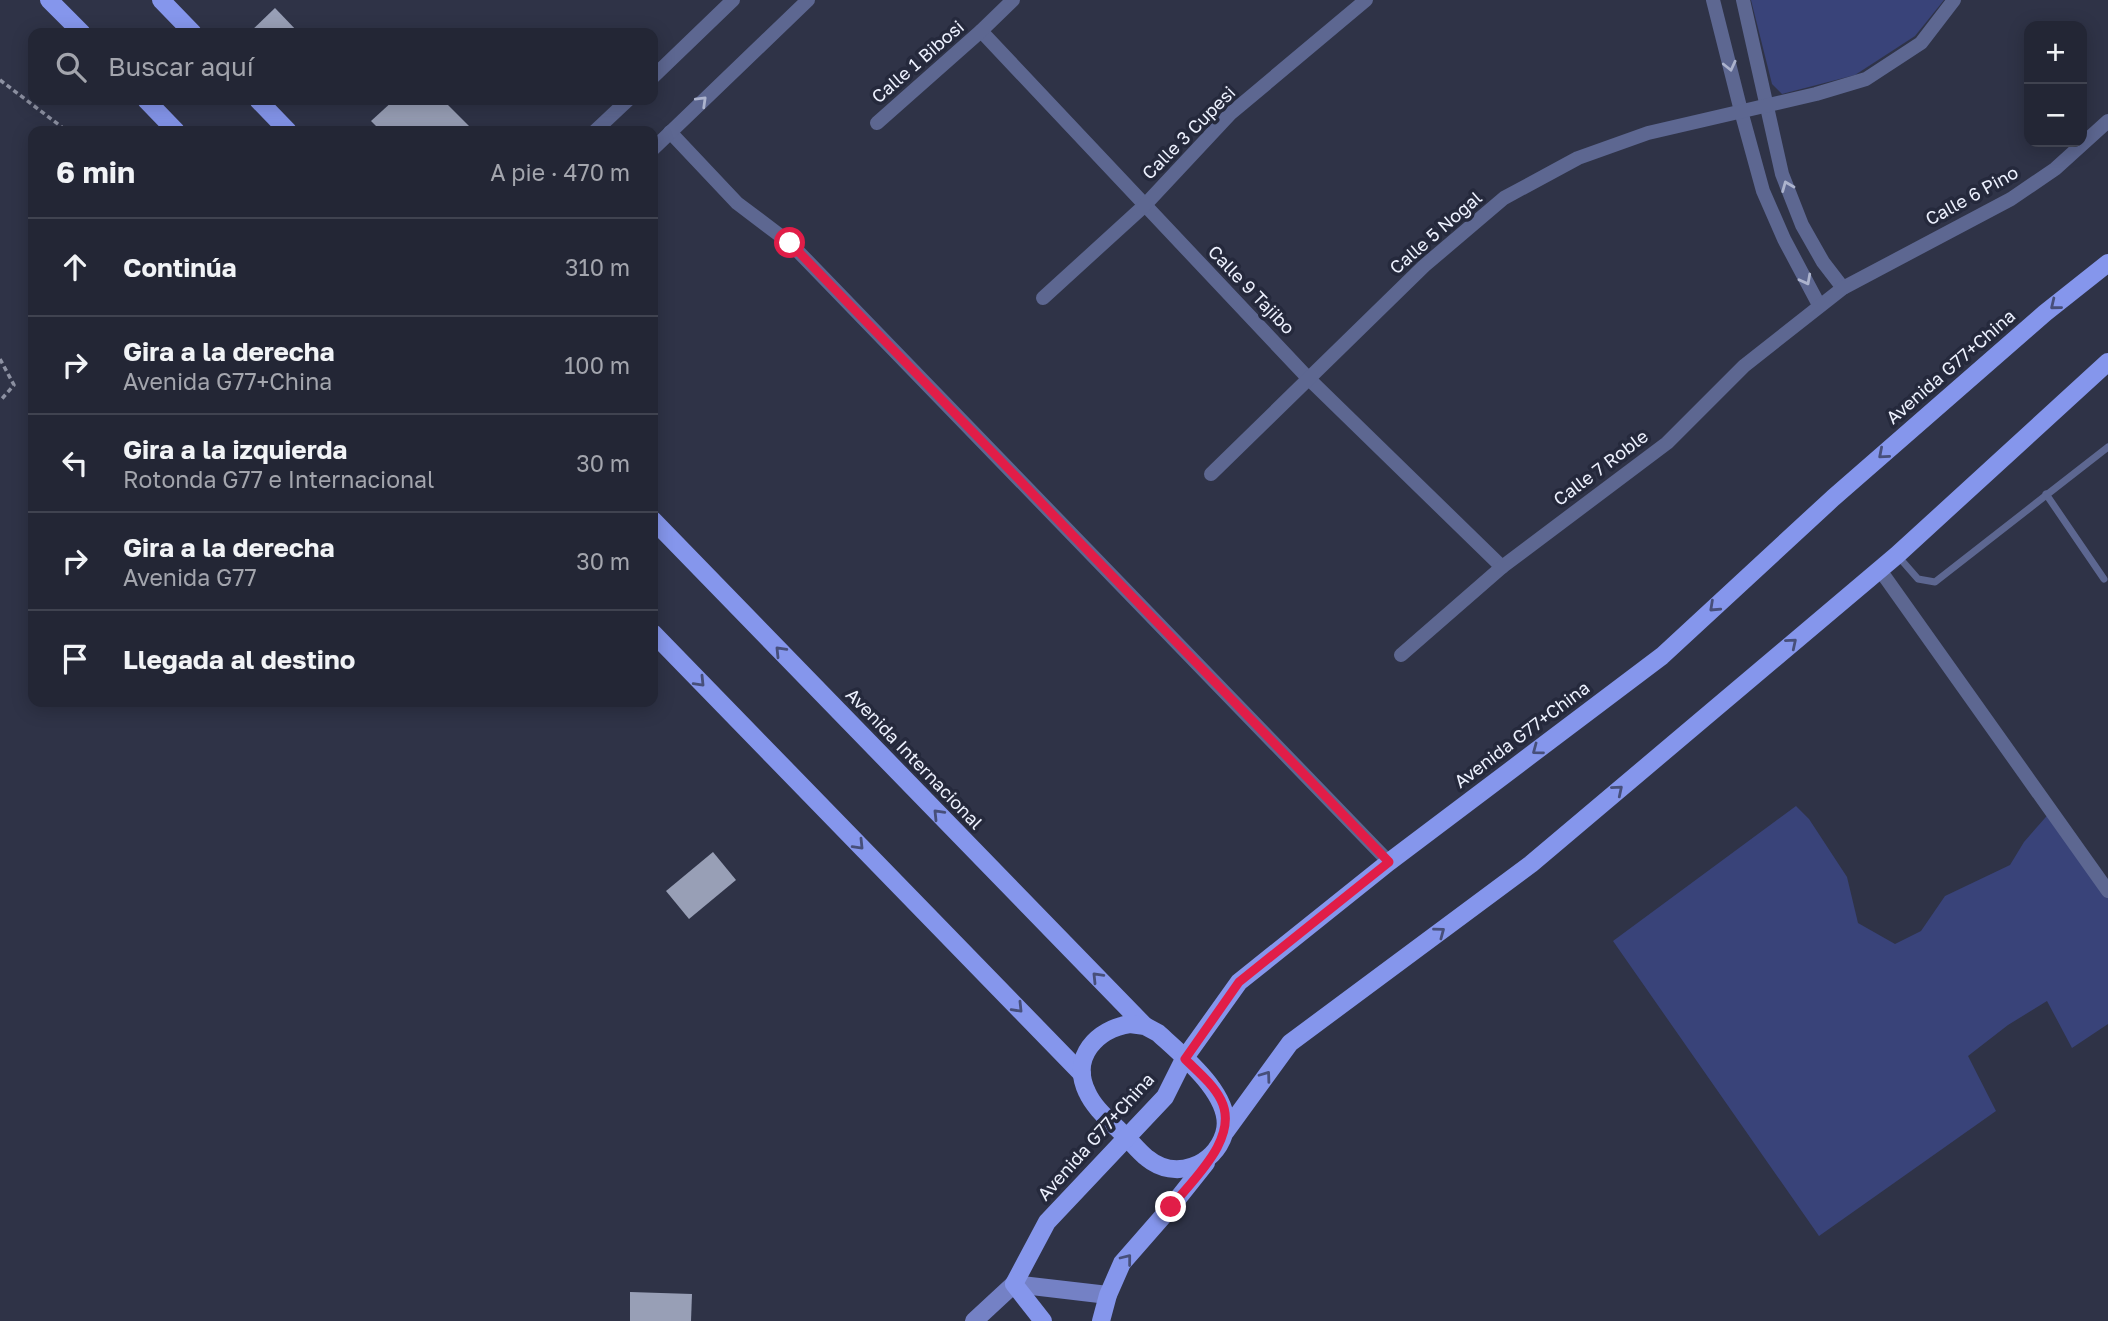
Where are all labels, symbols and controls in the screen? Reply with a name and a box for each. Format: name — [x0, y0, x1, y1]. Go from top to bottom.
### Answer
street label: Calle 1 Bibosi — [867, 15, 968, 107]
map controls — [2024, 21, 2087, 147]
button: + — [2024, 21, 2087, 84]
search box — [28, 28, 658, 105]
icon: search — [52, 48, 90, 86]
text: Buscar aquí — [108, 51, 254, 82]
one-way arrow — [1722, 60, 1736, 72]
street label: Calle 3 Cupesi — [1137, 81, 1239, 183]
button: − — [2024, 84, 2087, 147]
one-way arrow — [694, 97, 707, 110]
text: 6 min — [56, 154, 135, 190]
text: A pie · 470 m — [490, 158, 630, 186]
street label: Calle 6 Pino — [1921, 161, 2022, 230]
one-way arrow — [1781, 181, 1795, 193]
street label: Calle 5 Nogal — [1385, 186, 1486, 278]
route start — [774, 227, 805, 258]
street label: Calle 9 Tajibo — [1204, 240, 1300, 338]
icon: ahead — [56, 248, 94, 286]
text: Continúa — [123, 252, 237, 283]
text: 310 m — [565, 253, 630, 281]
one-way arrow — [1798, 272, 1811, 285]
one-way arrow — [2050, 297, 2062, 310]
street label: Avenida G77+China — [1881, 304, 2019, 428]
text: Gira a la derecha — [123, 336, 335, 367]
icon: right — [56, 346, 94, 384]
text: 100 m — [564, 351, 630, 379]
text: Avenida G77+China — [123, 367, 332, 395]
street label: Calle 7 Roble — [1549, 425, 1652, 510]
text: Gira a la izquierda — [123, 434, 347, 465]
icon: left — [56, 444, 94, 482]
one-way arrow — [1878, 446, 1891, 458]
text: 30 m — [576, 449, 630, 477]
text: Rotonda G77 e Internacional — [123, 465, 434, 493]
text: Gira a la derecha — [123, 532, 335, 563]
icon: right — [56, 542, 94, 580]
text: 30 m — [576, 547, 630, 575]
text: Avenida G77 — [123, 563, 257, 591]
one-way arrow — [1709, 599, 1722, 612]
one-way arrow — [1785, 639, 1797, 652]
icon: arrive — [56, 640, 94, 678]
text: Llegada al destino — [123, 644, 355, 675]
one-way arrow — [775, 646, 788, 659]
one-way arrow — [692, 674, 705, 687]
street label: Avenida G77+China — [1449, 676, 1593, 792]
street label: Avenida Internacional — [842, 683, 988, 834]
one-way arrow — [1533, 741, 1545, 754]
one-way arrow — [1610, 786, 1623, 798]
one-way arrow — [934, 809, 947, 822]
one-way arrow — [850, 837, 863, 850]
one-way arrow — [1433, 927, 1445, 940]
one-way arrow — [1093, 972, 1106, 985]
one-way arrow — [1009, 1000, 1022, 1013]
street label: Avenida G77+China — [1032, 1068, 1158, 1205]
one-way arrow — [1258, 1071, 1270, 1083]
route end — [1155, 1191, 1186, 1222]
one-way arrow — [1118, 1254, 1131, 1266]

